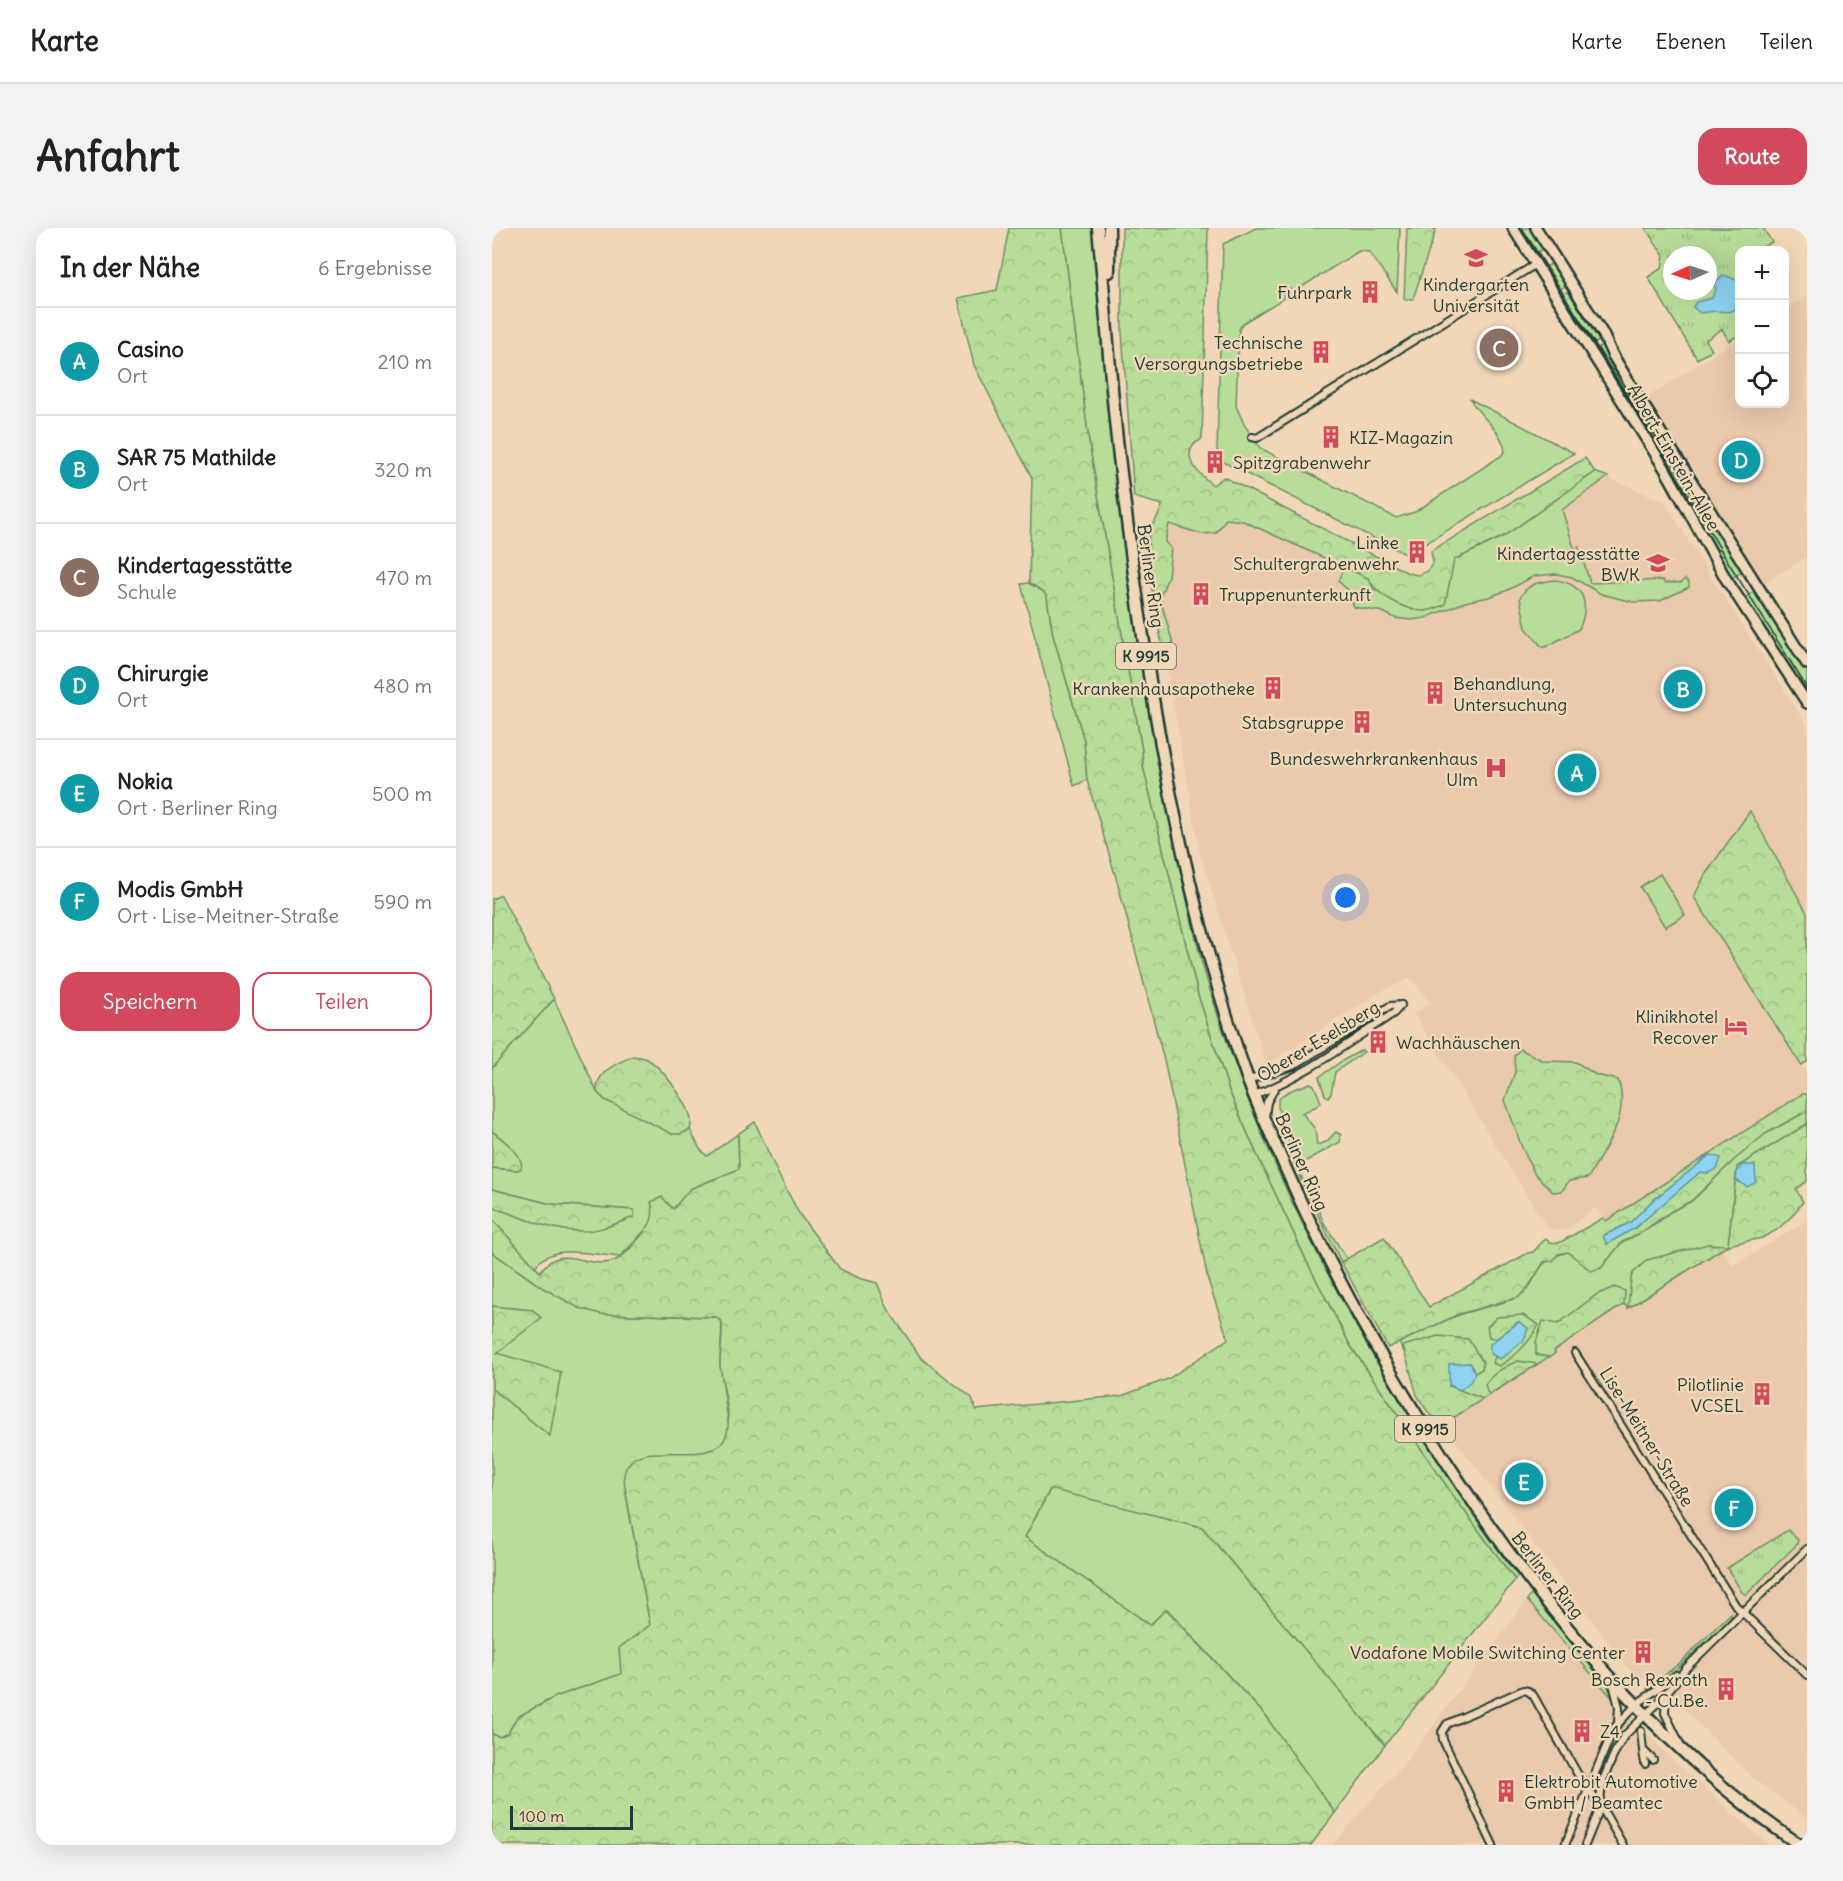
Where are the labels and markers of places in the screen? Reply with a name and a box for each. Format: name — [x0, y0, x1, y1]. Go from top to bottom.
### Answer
school or university icon: Kindergarten Universität — [1463, 245, 1489, 271]
place label: Kindergarten Universität — [1423, 273, 1529, 317]
building icon: Fuhrpark — [1357, 279, 1383, 305]
place label: Fuhrpark — [1277, 281, 1352, 304]
pin: C — [1480, 326, 1518, 370]
place label: Technische Versorgungsbetriebe — [1134, 331, 1303, 375]
building icon: Technische Versorgungsbetriebe — [1308, 339, 1334, 365]
building icon: KIZ-Magazin — [1318, 424, 1344, 450]
place label: KIZ-Magazin — [1349, 426, 1453, 449]
pin: D — [1722, 438, 1760, 482]
building icon: Spitzgrabenwehr — [1202, 449, 1228, 475]
place label: Spitzgrabenwehr — [1233, 451, 1371, 474]
place label: Linke Schultergrabenwehr — [1233, 531, 1400, 575]
building icon: Linke Schultergrabenwehr — [1404, 539, 1430, 565]
place label: Kindertagesstätte BWK — [1497, 542, 1640, 586]
school or university icon: Kindertagesstätte BWK — [1645, 550, 1671, 576]
building icon: Truppenunterkunft — [1188, 581, 1214, 607]
place label: Truppenunterkunft — [1219, 583, 1371, 606]
pin: B — [1664, 666, 1702, 712]
place label: Behandlung, Untersuchung — [1453, 672, 1567, 716]
building icon: Krankenhausapotheke — [1260, 675, 1286, 701]
place label: Krankenhausapotheke — [1072, 677, 1255, 700]
building icon: Behandlung, Untersuchung — [1422, 680, 1448, 706]
building icon: Stabsgruppe — [1349, 709, 1375, 735]
place label: Stabsgruppe — [1242, 711, 1344, 734]
place label: Bundeswehrkrankenhaus Ulm — [1270, 747, 1478, 791]
pin: A — [1558, 750, 1596, 796]
hospital icon: Bundeswehrkrankenhaus Ulm — [1483, 755, 1509, 781]
place label: Klinikhotel Recover — [1635, 1005, 1719, 1049]
hotel icon: Klinikhotel Recover — [1723, 1013, 1749, 1039]
building icon: Wachhäuschen — [1365, 1029, 1391, 1055]
place label: Wachhäuschen — [1396, 1031, 1520, 1054]
place label: Pilotlinie VCSEL — [1677, 1373, 1744, 1417]
building icon: Pilotlinie VCSEL — [1749, 1381, 1775, 1407]
pin: E — [1504, 1460, 1544, 1504]
pin: F — [1714, 1486, 1754, 1530]
building icon: Vodafone Mobile Switching Center — [1630, 1639, 1656, 1665]
place label: Vodafone Mobile Switching Center — [1350, 1641, 1626, 1664]
place label: Bosch Rexroth - Cu.Be. — [1591, 1668, 1708, 1712]
building icon: Bosch Rexroth - Cu.Be. — [1713, 1676, 1739, 1702]
building icon: Z4 — [1569, 1718, 1595, 1744]
place label: Z4 — [1600, 1720, 1620, 1743]
place label: Elektrobit Automotive GmbH / Beamtec — [1524, 1770, 1698, 1814]
building icon: Elektrobit Automotive GmbH / Beamtec — [1493, 1778, 1519, 1804]

